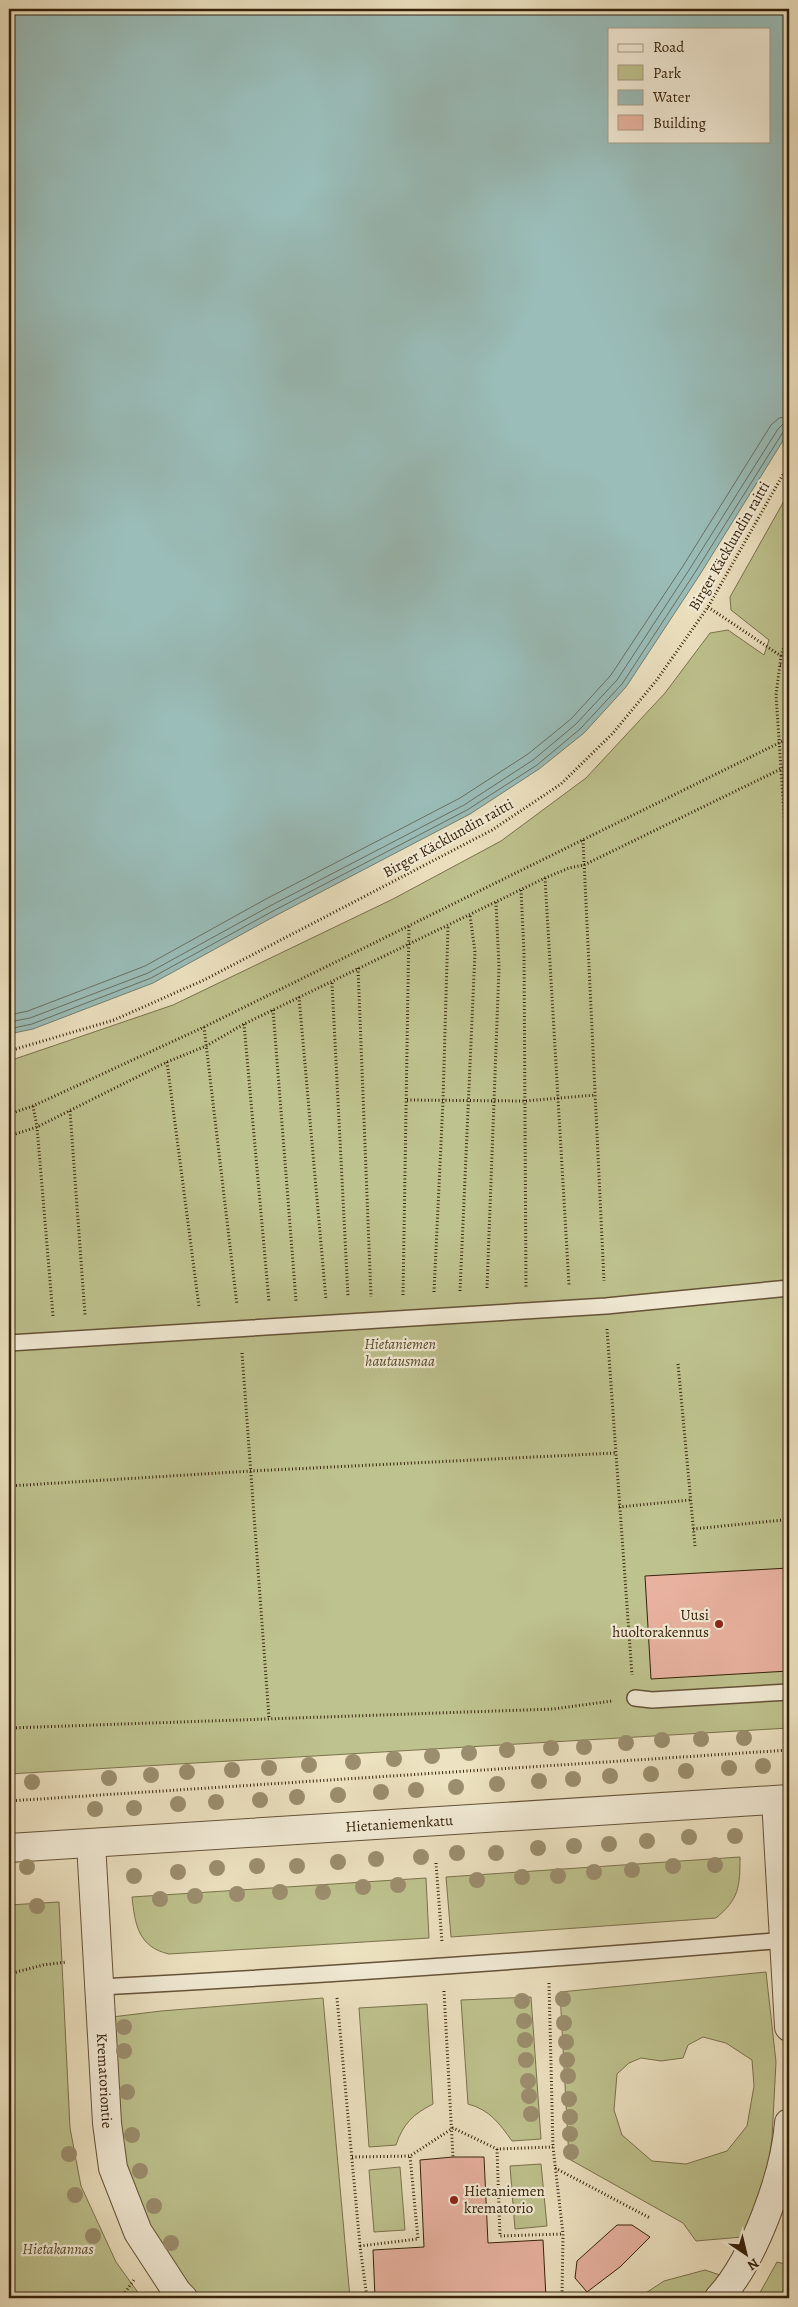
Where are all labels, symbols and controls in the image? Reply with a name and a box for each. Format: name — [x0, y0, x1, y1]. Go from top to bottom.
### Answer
legend — [608, 28, 770, 142]
text: Road — [653, 37, 685, 57]
text: Park — [653, 63, 682, 83]
text: Water — [652, 87, 690, 107]
text: Building — [653, 113, 706, 133]
street label: Birger Käcklundin raitti — [684, 478, 774, 614]
street label: Birger Käcklundin raitti — [379, 794, 517, 882]
park label: Hietaniemen hautausmaa — [364, 1334, 436, 1371]
place label: Uusi huoltorakennus — [612, 1605, 709, 1642]
marker: Uusi huoltorakennus — [713, 1618, 725, 1630]
street label: Hietaniemenkatu — [345, 1810, 455, 1837]
street label: Krematoriontie — [92, 2032, 118, 2130]
place label: Hietaniemen krematorio — [464, 2181, 545, 2218]
marker: Hietaniemen krematorio — [448, 2194, 460, 2206]
north arrow — [720, 2230, 770, 2280]
park label: Hietakannas — [22, 2239, 94, 2259]
text: N — [744, 2254, 763, 2275]

